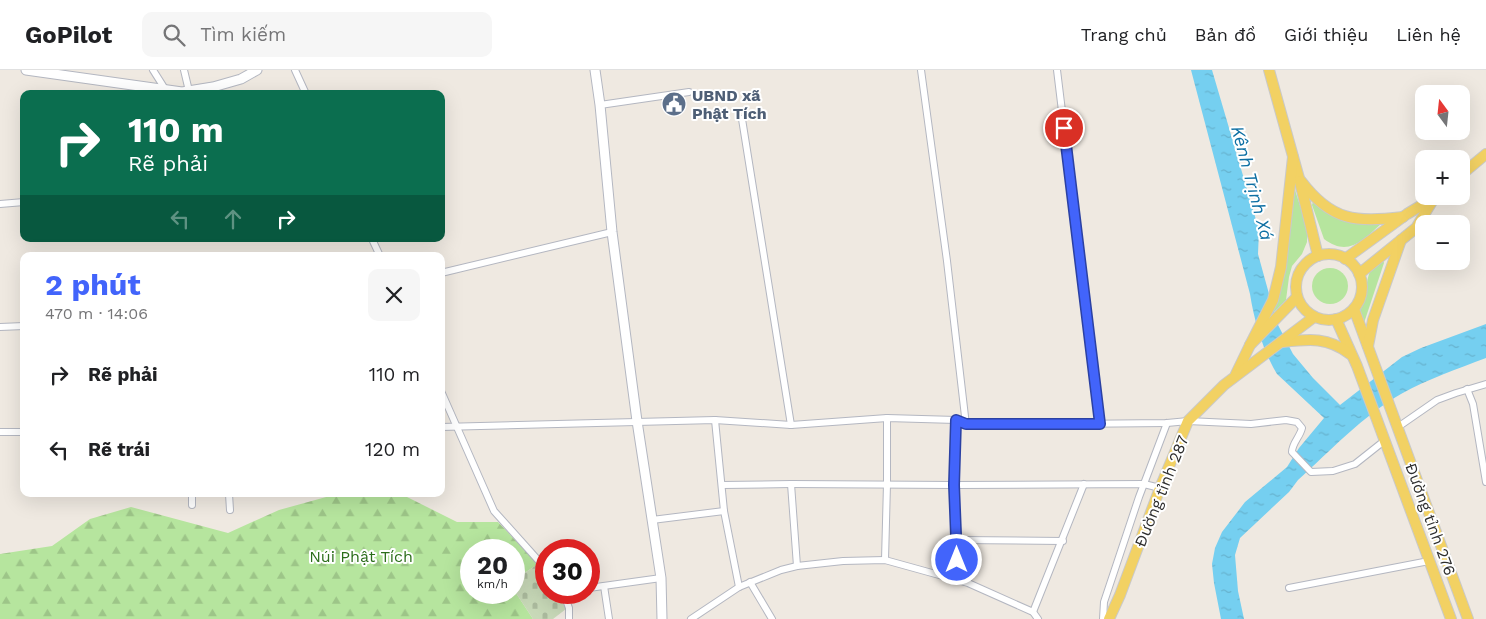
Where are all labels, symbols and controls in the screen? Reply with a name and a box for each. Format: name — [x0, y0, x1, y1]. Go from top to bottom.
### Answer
search box — [142, 12, 492, 57]
text: GoPilot — [25, 21, 112, 49]
icon: search — [160, 21, 188, 49]
text: Tìm kiếm — [200, 23, 286, 46]
text: Trang chủ — [1081, 24, 1167, 45]
text: Bản đồ — [1195, 24, 1256, 45]
text: Giới thiệu — [1284, 24, 1368, 45]
text: Liên hệ — [1396, 24, 1461, 45]
north arrow — [1415, 85, 1470, 140]
map controls — [1415, 85, 1470, 270]
place label: UBND xã Phật Tích — [692, 86, 767, 123]
public building icon: UBND xã Phật Tích — [661, 91, 687, 117]
pin — [1043, 107, 1085, 149]
text: 110 m — [128, 109, 224, 151]
icon: right — [45, 110, 110, 175]
icon: arrive — [1050, 114, 1078, 142]
water label: Kênh Trịnh Xá — [1227, 123, 1278, 242]
button: + — [1415, 150, 1470, 205]
text: Rẽ phải — [128, 151, 208, 176]
icon: left — [166, 205, 194, 233]
icon: ahead — [219, 205, 247, 233]
icon: right — [272, 205, 300, 233]
button: − — [1415, 215, 1470, 270]
text: 2 phút — [45, 267, 141, 302]
button: close — [368, 269, 420, 321]
text: 470 m · 14:06 — [45, 304, 148, 323]
icon: right — [45, 361, 73, 389]
text: Rẽ phải — [88, 363, 158, 386]
text: 110 m — [369, 363, 420, 386]
street label: Đường tỉnh 287 — [1130, 433, 1192, 550]
icon: left — [45, 436, 73, 464]
text: Rẽ trái — [88, 438, 150, 461]
text: 120 m — [365, 438, 420, 461]
street label: Đường tỉnh 276 — [1401, 460, 1460, 578]
position arrow — [930, 533, 982, 585]
speed limit sign: 30 — [535, 539, 600, 604]
park label: Núi Phật Tích — [309, 547, 413, 566]
text: 20 — [477, 551, 508, 580]
text: km/h — [477, 577, 508, 591]

